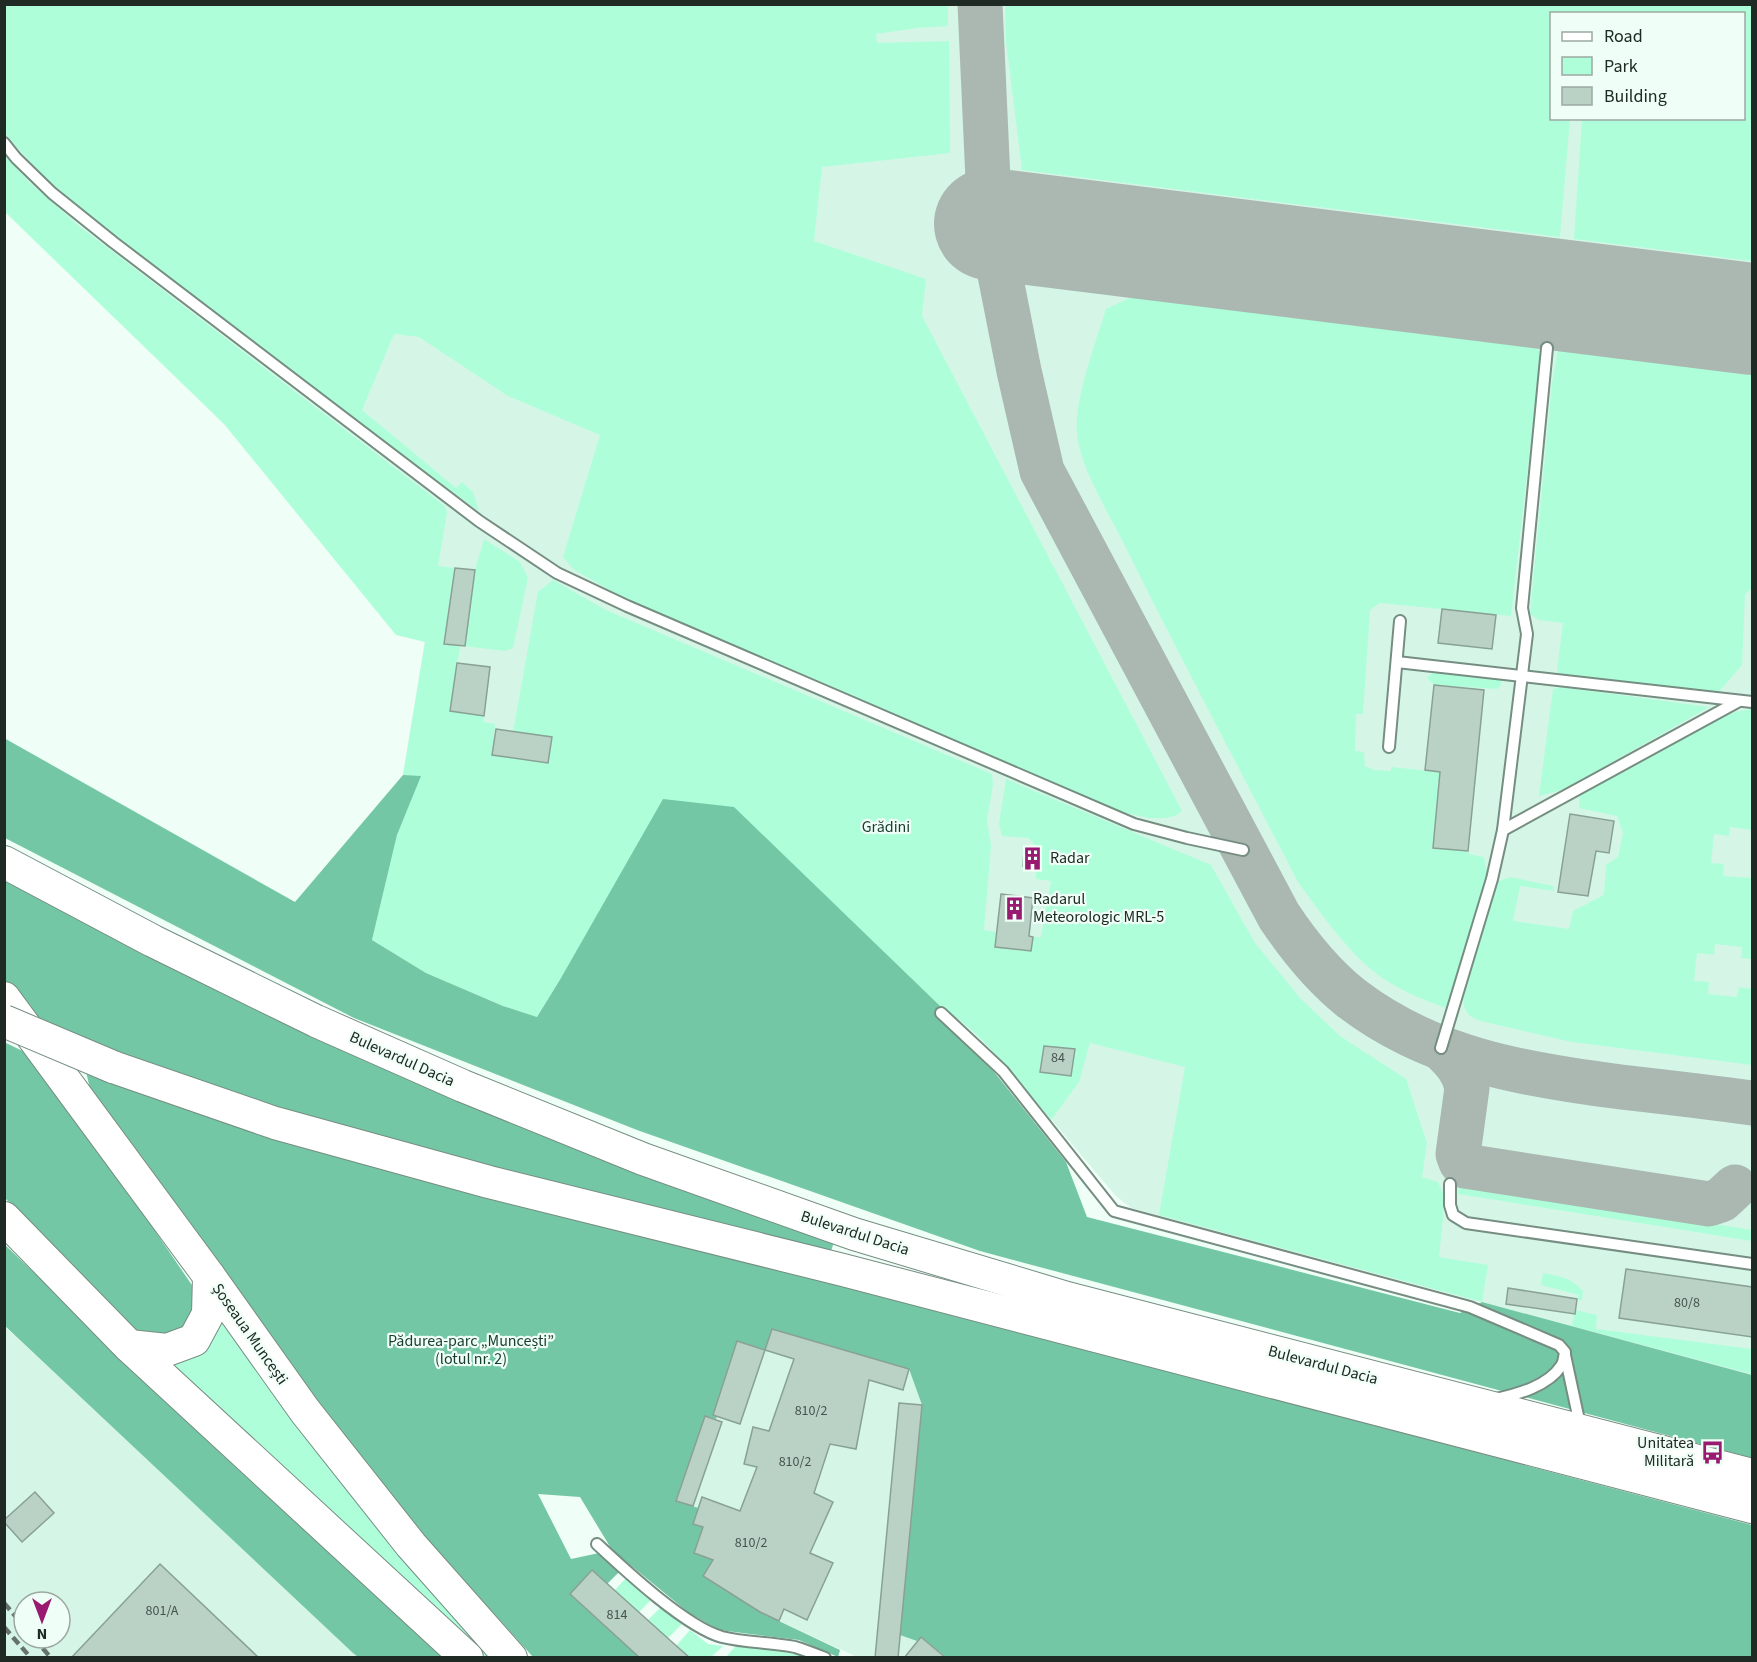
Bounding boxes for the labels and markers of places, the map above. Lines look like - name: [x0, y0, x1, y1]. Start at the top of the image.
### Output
- building icon: Radar: [1019, 845, 1045, 871]
- place label: Radar: [1050, 847, 1090, 869]
- place label: Radarul Meteorologic MRL-5: [1033, 888, 1164, 928]
- building icon: Radarul Meteorologic MRL-5: [1002, 895, 1028, 921]
- place label: Unitatea Militară: [1637, 1432, 1694, 1472]
- bus stop icon: Unitatea Militară: [1699, 1439, 1725, 1465]

